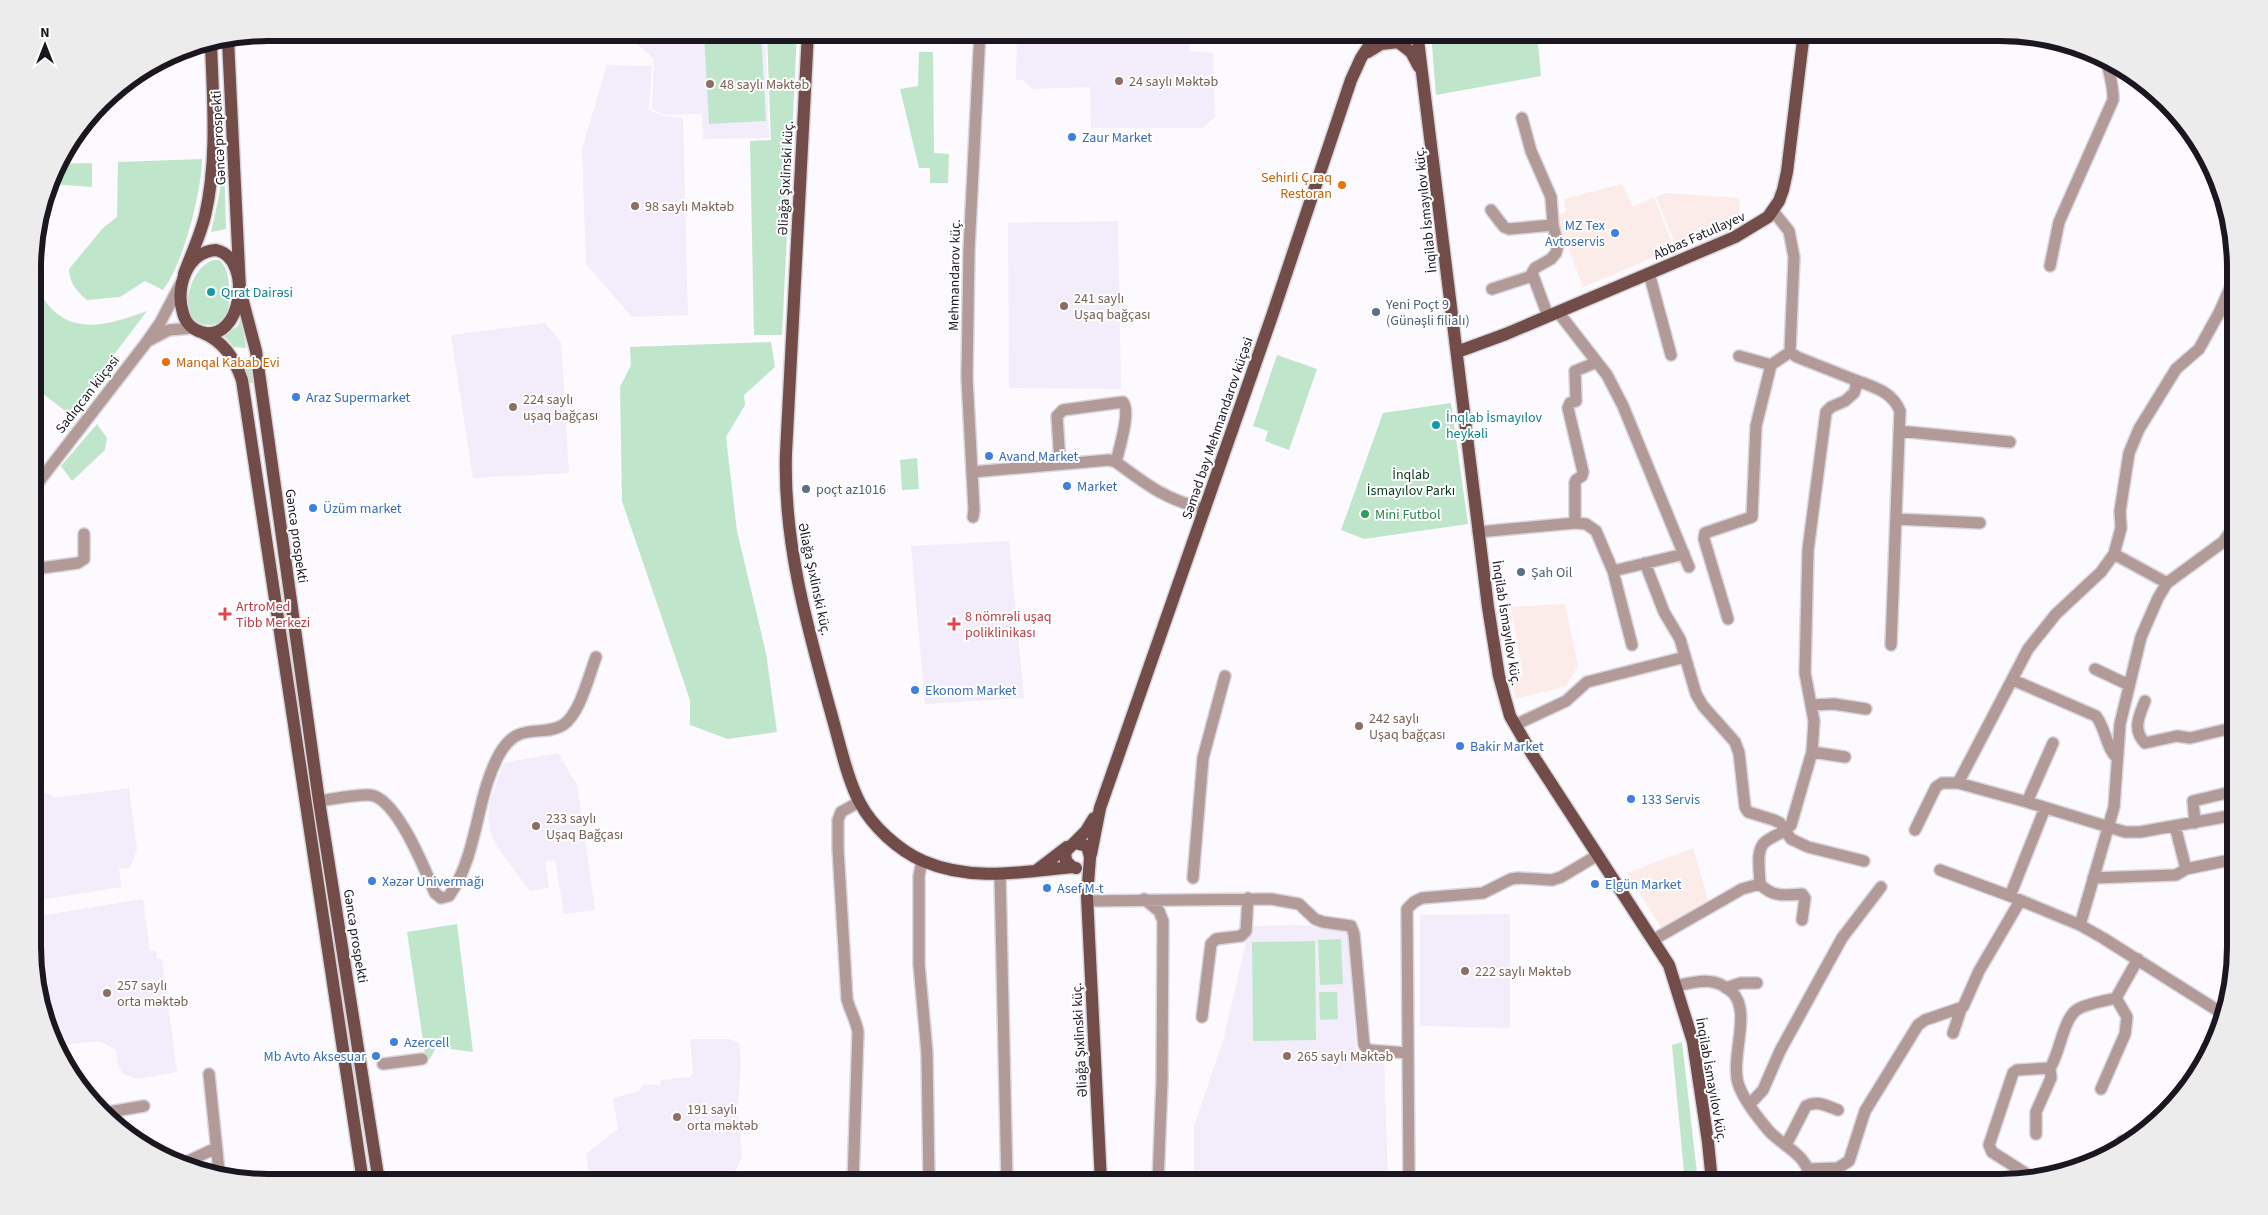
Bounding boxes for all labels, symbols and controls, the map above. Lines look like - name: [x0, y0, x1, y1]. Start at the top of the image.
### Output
- north arrow: [20, 20, 70, 70]
- text: N: [40, 23, 50, 43]
- place label: 24 saylı Məktəb: [1129, 72, 1218, 92]
- place label: 48 saylı Məktəb: [720, 75, 809, 95]
- marker: 24 saylı Məktəb: [1113, 75, 1125, 87]
- marker: 48 saylı Məktəb: [704, 78, 716, 90]
- street label: Gəncə prospekti: [207, 90, 231, 186]
- street label: Əliağa Şıxlinski küç.: [773, 120, 799, 236]
- place label: Zaur Market: [1082, 128, 1152, 148]
- marker: Zaur Market: [1066, 131, 1078, 143]
- street label: İnqilab İsmayılov küç.: [1409, 146, 1443, 274]
- place label: Sehirli Çıraq Restoran: [1261, 168, 1332, 204]
- marker: Sehirli Çıraq Restoran: [1336, 179, 1348, 191]
- place label: 98 saylı Məktəb: [645, 197, 734, 217]
- marker: 98 saylı Məktəb: [629, 200, 641, 212]
- street label: Abbas Fətullayev: [1650, 206, 1749, 265]
- place label: MZ Tex Avtoservis: [1545, 216, 1606, 252]
- street label: Mehmandarov küç.: [944, 219, 966, 331]
- marker: MZ Tex Avtoservis: [1609, 227, 1621, 239]
- place label: Qırat Dairəsi: [221, 283, 293, 303]
- marker: Qırat Dairəsi: [205, 286, 217, 298]
- place label: 241 saylı Uşaq bağçası: [1074, 289, 1151, 325]
- place label: Yeni Poçt 9 (Günəşli filialı): [1385, 295, 1470, 331]
- marker: 241 saylı Uşaq bağçası: [1058, 300, 1070, 312]
- marker: Yeni Poçt 9 (Günəşli filialı): [1370, 306, 1382, 318]
- street label: Səməd bəy Mehmandarov küçəsi: [1177, 334, 1259, 522]
- street label: Sadıqcan küçəsi: [51, 351, 125, 438]
- place label: Manqal Kabab Evi: [176, 353, 280, 373]
- marker: Manqal Kabab Evi: [160, 356, 172, 368]
- place label: Araz Supermarket: [306, 388, 411, 408]
- place label: 224 saylı uşaq bağçası: [523, 390, 598, 426]
- marker: Araz Supermarket: [290, 391, 302, 403]
- marker: 224 saylı uşaq bağçası: [507, 401, 519, 413]
- place label: İnqlab İsmayılov heykəli: [1446, 408, 1543, 444]
- marker: İnqlab İsmayılov heykəli: [1430, 419, 1442, 431]
- place label: Avand Market: [999, 447, 1079, 467]
- marker: Avand Market: [983, 450, 995, 462]
- park label: İnqlab İsmayılov Parkı: [1367, 465, 1455, 501]
- place label: Market: [1077, 477, 1118, 497]
- place label: poçt az1016: [816, 480, 886, 500]
- marker: Market: [1061, 480, 1073, 492]
- marker: poçt az1016: [800, 483, 812, 495]
- street label: Gəncə prospekti: [280, 488, 313, 584]
- place label: Üzüm market: [323, 499, 402, 519]
- marker: Üzüm market: [307, 502, 319, 514]
- place label: Mini Futbol: [1375, 505, 1441, 525]
- marker: Mini Futbol: [1359, 508, 1371, 520]
- street label: Əliağa Şıxlinski küç.: [792, 521, 836, 638]
- street label: İnqilab İsmayılov küç.: [1486, 559, 1526, 687]
- place label: Şah Oil: [1531, 563, 1573, 583]
- marker: Şah Oil: [1515, 566, 1527, 578]
- place label: ArtroMed Tibb Merkezi: [236, 597, 310, 633]
- marker: ArtroMed Tibb Merkezi: [218, 607, 232, 621]
- place label: 8 nömrəli uşaq poliklinikası: [965, 607, 1052, 643]
- marker: 8 nömrəli uşaq poliklinikası: [947, 617, 961, 631]
- place label: Ekonom Market: [925, 681, 1017, 701]
- marker: Ekonom Market: [909, 684, 921, 696]
- place label: 242 saylı Uşaq bağçası: [1369, 709, 1446, 745]
- marker: 242 saylı Uşaq bağçası: [1353, 720, 1365, 732]
- place label: Bakir Market: [1470, 737, 1544, 757]
- marker: Bakir Market: [1454, 740, 1466, 752]
- place label: 133 Servis: [1641, 790, 1700, 810]
- marker: 133 Servis: [1625, 793, 1637, 805]
- place label: 233 saylı Uşaq Bağçası: [546, 809, 623, 845]
- marker: 233 saylı Uşaq Bağçası: [530, 820, 542, 832]
- place label: Xəzər Univermağı: [382, 872, 484, 892]
- marker: Xəzər Univermağı: [366, 875, 378, 887]
- place label: Elgün Market: [1605, 875, 1682, 895]
- marker: Elgün Market: [1589, 878, 1601, 890]
- place label: Asef M-t: [1057, 879, 1104, 899]
- marker: Asef M-t: [1041, 882, 1053, 894]
- street label: Gəncə prospekti: [338, 888, 372, 985]
- place label: 222 saylı Məktəb: [1475, 962, 1571, 982]
- marker: 222 saylı Məktəb: [1459, 965, 1471, 977]
- place label: 257 saylı orta məktəb: [117, 976, 189, 1012]
- street label: Əliağa Şıxlinski küç.: [1067, 982, 1093, 1098]
- marker: 257 saylı orta məktəb: [101, 987, 113, 999]
- street label: İnqilab İsmayılov küç.: [1690, 1016, 1732, 1144]
- place label: Azercell: [404, 1033, 450, 1053]
- marker: Azercell: [388, 1036, 400, 1048]
- place label: Mb Avto Aksesuar: [264, 1047, 366, 1067]
- place label: 265 saylı Məktəb: [1297, 1047, 1393, 1067]
- marker: Mb Avto Aksesuar: [370, 1050, 382, 1062]
- marker: 265 saylı Məktəb: [1281, 1050, 1293, 1062]
- place label: 191 saylı orta məktəb: [687, 1100, 759, 1136]
- marker: 191 saylı orta məktəb: [671, 1111, 683, 1123]

